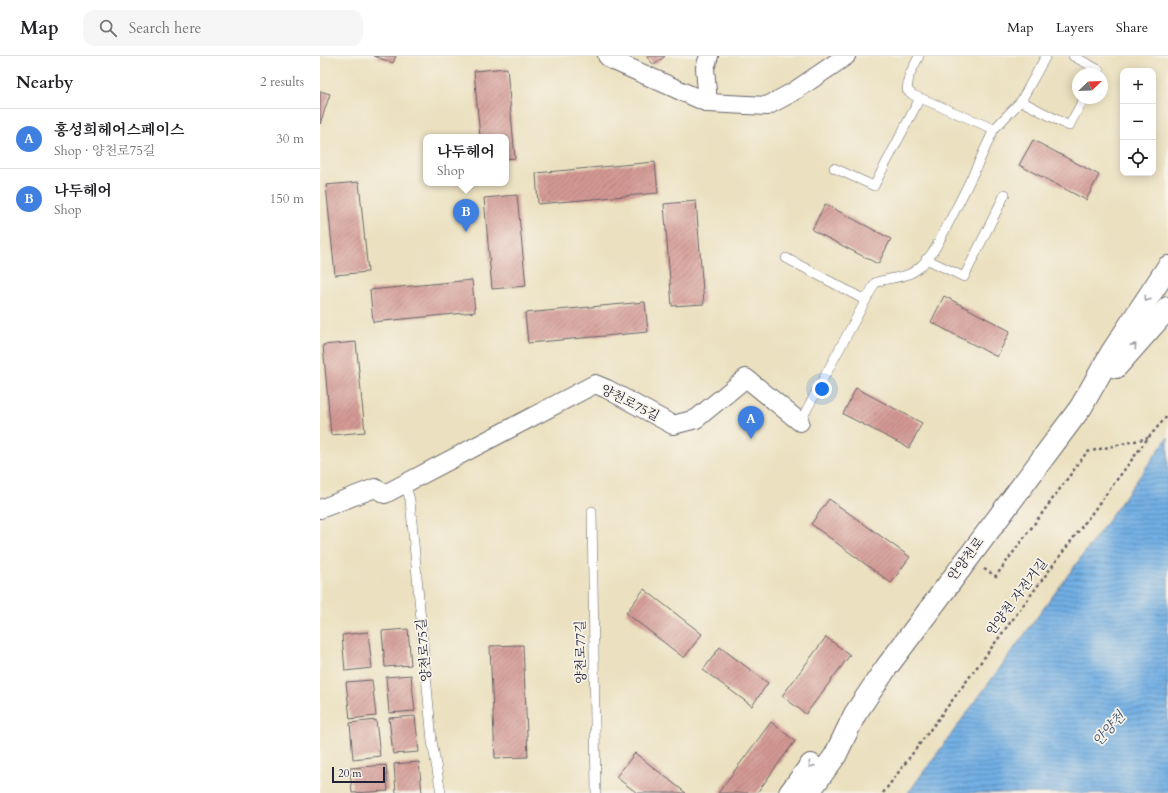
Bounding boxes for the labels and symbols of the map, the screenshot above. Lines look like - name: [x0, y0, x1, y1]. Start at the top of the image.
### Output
- north arrow: [1072, 68, 1108, 104]
- pin: B: [453, 199, 479, 232]
- one-way arrow: [1144, 295, 1152, 302]
- one-way arrow: [1130, 343, 1137, 351]
- your location: [812, 379, 832, 399]
- street label: 양천로75길: [598, 381, 662, 425]
- pin: A: [738, 406, 764, 439]
- street label: 안양천로: [944, 533, 989, 584]
- street label: 안양천 자전거길: [982, 555, 1052, 639]
- street label: 양천로75길: [412, 618, 436, 682]
- street label: 양천로77길: [571, 620, 591, 684]
- water label: 안양천: [1088, 706, 1131, 750]
- one-way arrow: [808, 761, 816, 768]
- scale bar: [332, 765, 385, 784]

